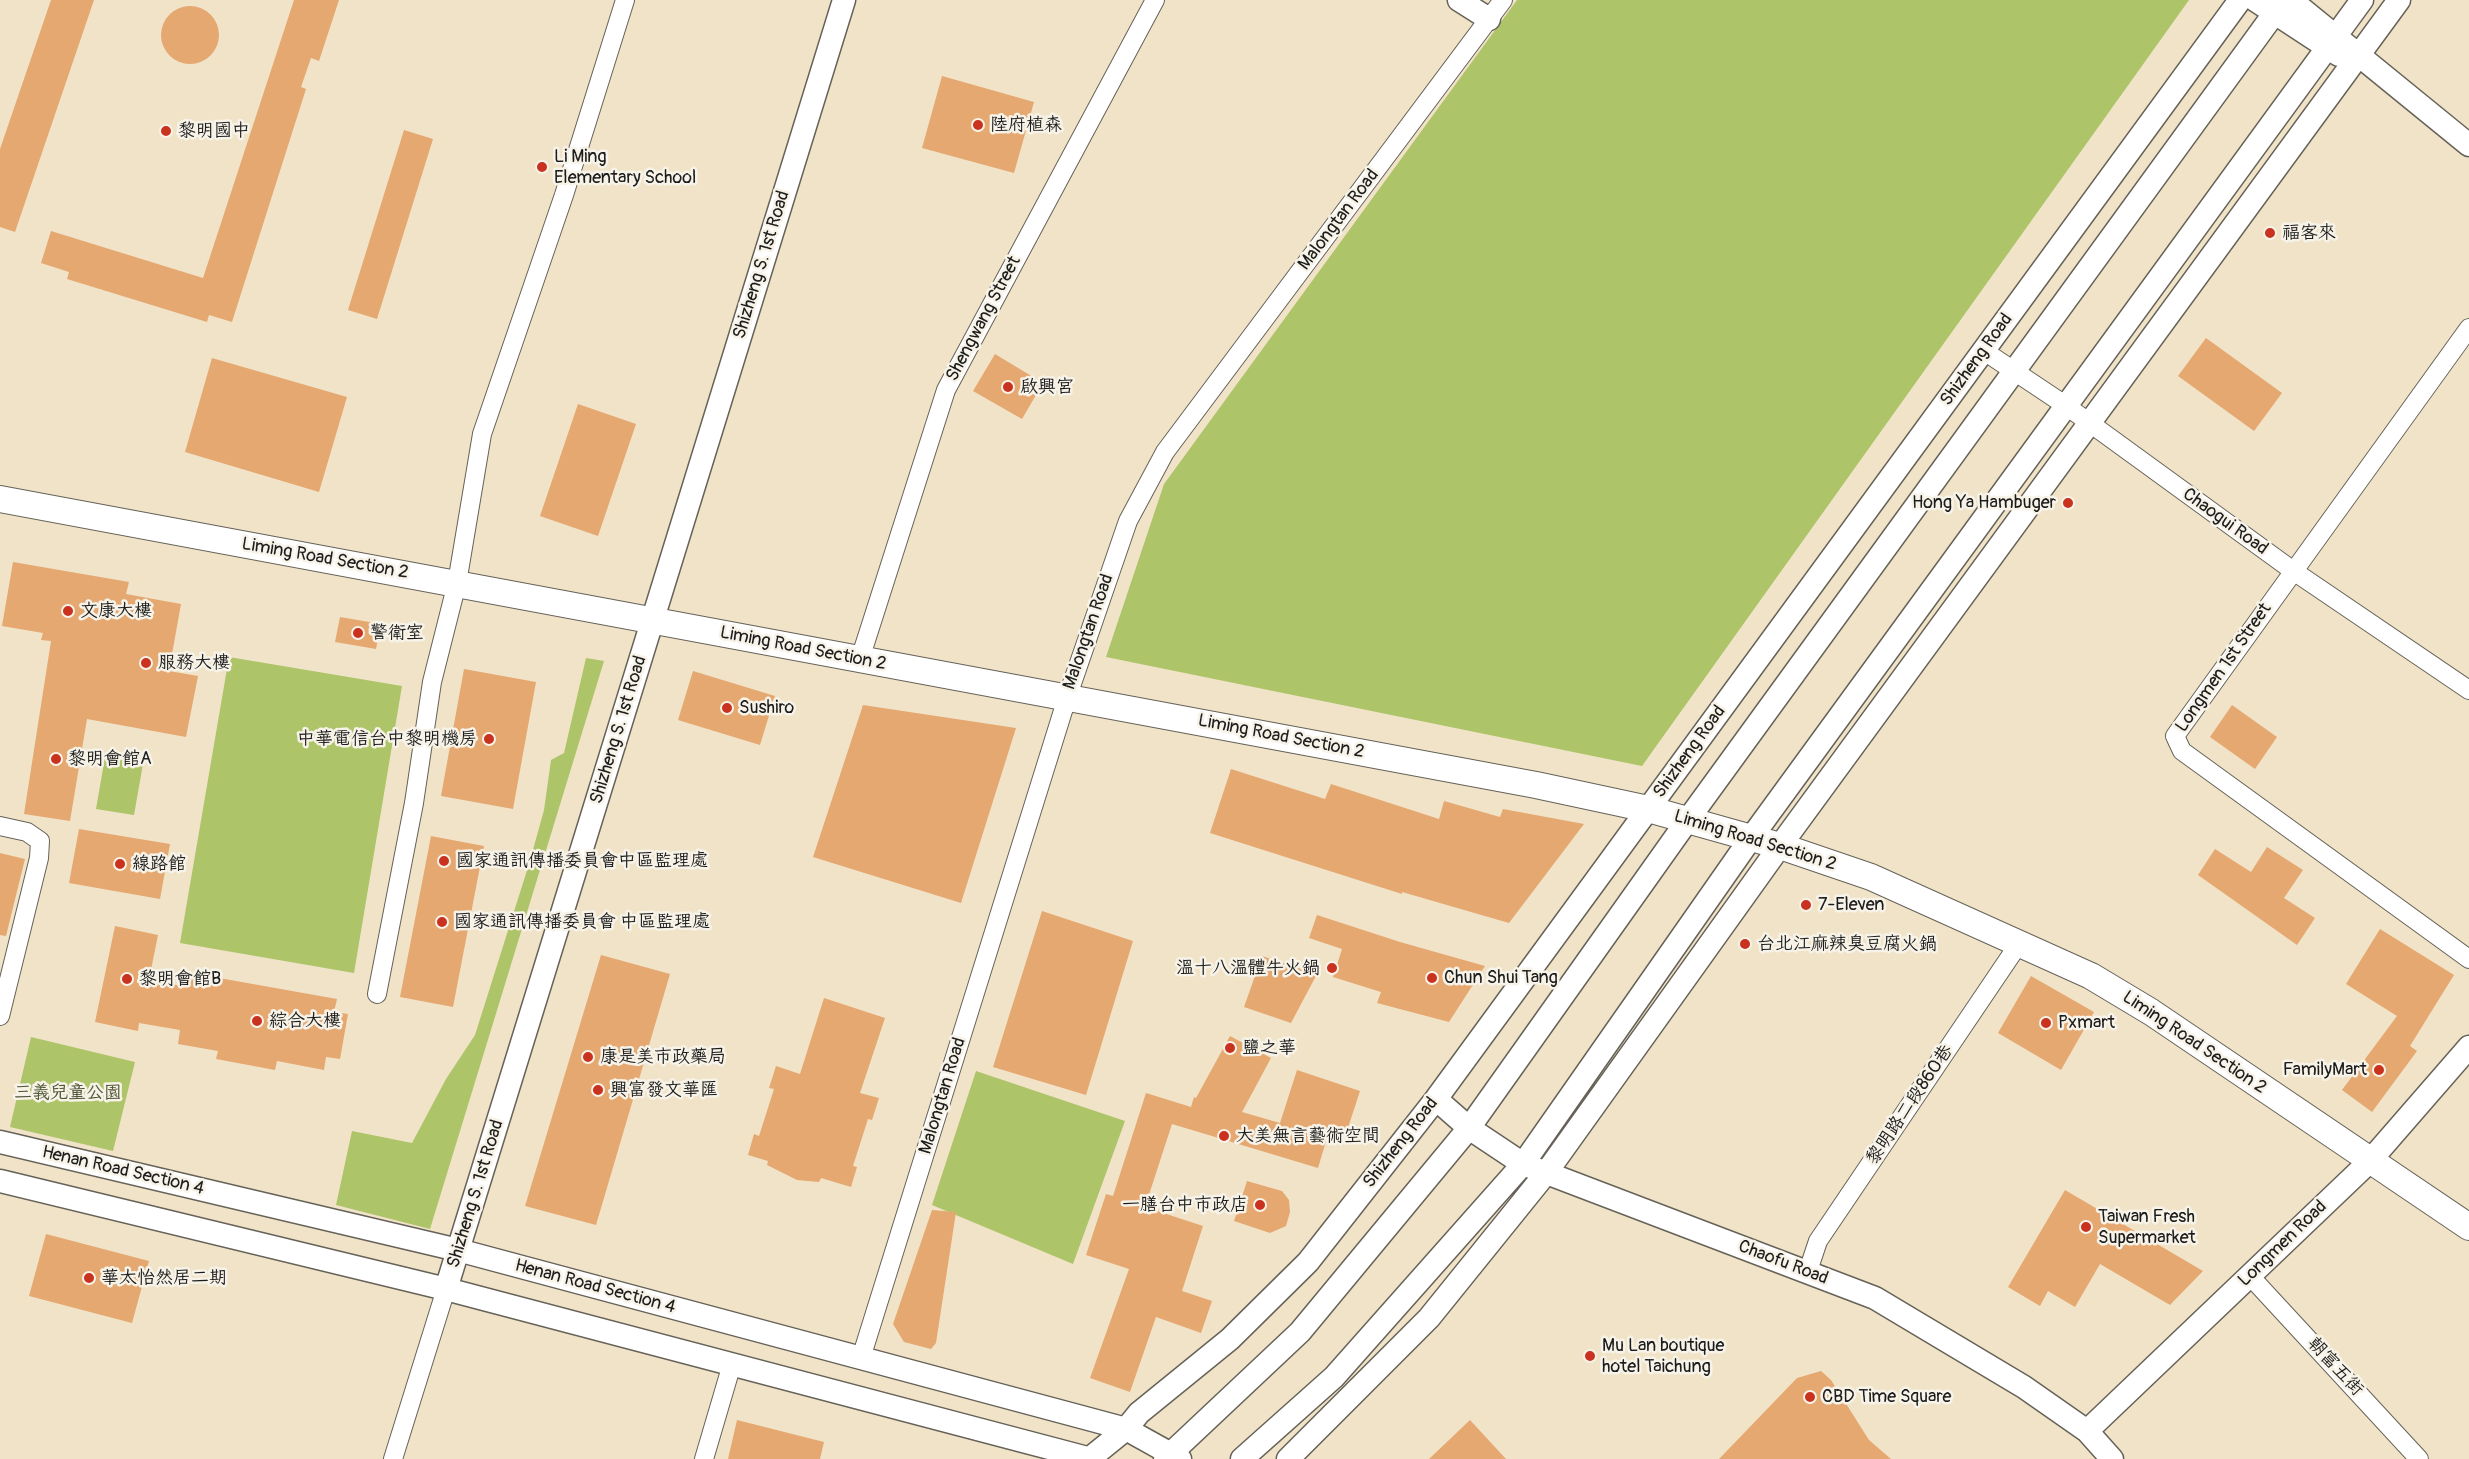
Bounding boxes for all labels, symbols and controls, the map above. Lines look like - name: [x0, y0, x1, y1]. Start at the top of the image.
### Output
- place label: 陸府植森: [990, 114, 1062, 136]
- marker: 陸府植森: [971, 118, 985, 132]
- place label: 黎明國中: [178, 120, 250, 142]
- marker: 黎明國中: [159, 124, 173, 138]
- place label: Li Ming Elementary School: [554, 146, 696, 188]
- marker: Li Ming Elementary School: [535, 160, 549, 174]
- street label: Malongtan Road: [1294, 165, 1384, 275]
- street label: Shizheng S. 1st Road: [729, 188, 795, 342]
- place label: 福客來: [2282, 222, 2336, 244]
- marker: 福客來: [2263, 226, 2277, 240]
- street label: Shengwang Street: [942, 253, 1026, 385]
- street label: Shizheng Road: [1936, 310, 2018, 410]
- place label: 啟興宮: [1020, 376, 1074, 398]
- marker: 啟興宮: [1001, 380, 1015, 394]
- street label: Chaogui Road: [2178, 484, 2272, 560]
- place label: Hong Ya Hambuger: [1912, 492, 2056, 514]
- marker: Hong Ya Hambuger: [2061, 496, 2075, 510]
- street label: Liming Road Section 2: [240, 534, 410, 584]
- street label: Malongtan Road: [1059, 571, 1119, 693]
- street label: Longmen 1st Street: [2171, 599, 2277, 737]
- place label: 文康大樓: [80, 600, 152, 622]
- marker: 文康大樓: [61, 604, 75, 618]
- place label: 警衛室: [370, 622, 424, 644]
- street label: Liming Road Section 2: [718, 622, 888, 676]
- marker: 警衛室: [351, 626, 365, 640]
- place label: 服務大樓: [158, 652, 230, 674]
- street label: Shizheng S. 1st Road: [586, 653, 652, 807]
- marker: 服務大樓: [139, 656, 153, 670]
- place label: Sushiro: [739, 697, 794, 719]
- marker: Sushiro: [720, 701, 734, 715]
- street label: Shizheng Road: [1649, 702, 1731, 802]
- street label: Liming Road Section 2: [1196, 710, 1366, 764]
- place label: 中華電信台中黎明機房: [297, 728, 477, 750]
- marker: 中華電信台中黎明機房: [482, 732, 496, 746]
- place label: 黎明會館A: [68, 748, 152, 770]
- marker: 黎明會館A: [49, 752, 63, 766]
- street label: Liming Road Section 2: [1671, 806, 1839, 876]
- place label: 國家通訊傳播委員會中區監理處: [456, 850, 708, 872]
- place label: 線路館: [132, 853, 186, 875]
- marker: 國家通訊傳播委員會中區監理處: [437, 854, 451, 868]
- marker: 線路館: [113, 857, 127, 871]
- place label: 7-Eleven: [1818, 894, 1885, 916]
- marker: 7-Eleven: [1799, 898, 1813, 912]
- place label: 國家通訊傳播委員會 中區監理處: [454, 911, 710, 933]
- marker: 國家通訊傳播委員會 中區監理處: [435, 915, 449, 929]
- place label: 台北江麻辣臭豆腐火鍋: [1757, 933, 1937, 955]
- marker: 台北江麻辣臭豆腐火鍋: [1738, 937, 1752, 951]
- place label: 溫十八溫體牛火鍋: [1176, 957, 1320, 979]
- marker: 溫十八溫體牛火鍋: [1325, 961, 1339, 975]
- place label: Chun Shui Tang: [1444, 967, 1558, 989]
- place label: 黎明會館B: [139, 968, 221, 990]
- marker: Chun Shui Tang: [1425, 971, 1439, 985]
- marker: 黎明會館B: [120, 972, 134, 986]
- street label: Liming Road Section 2: [2118, 987, 2270, 1099]
- place label: 綜合大樓: [269, 1010, 341, 1032]
- place label: Pxmart: [2058, 1012, 2115, 1034]
- marker: 綜合大樓: [250, 1014, 264, 1028]
- marker: Pxmart: [2039, 1016, 2053, 1030]
- street label: Malongtan Road: [915, 1035, 971, 1157]
- place label: 鹽之華: [1242, 1037, 1296, 1059]
- marker: 鹽之華: [1223, 1041, 1237, 1055]
- street label: 黎明路二段860巷: [1862, 1041, 1958, 1169]
- place label: 康是美市政藥局: [600, 1046, 726, 1068]
- marker: 康是美市政藥局: [581, 1050, 595, 1064]
- place label: FamilyMart: [2283, 1059, 2367, 1081]
- marker: FamilyMart: [2372, 1063, 2386, 1077]
- place label: 興富發文華匯: [610, 1079, 718, 1101]
- park label: 三義兒童公園: [14, 1082, 122, 1104]
- marker: 興富發文華匯: [591, 1083, 605, 1097]
- street label: Shizheng Road: [1359, 1093, 1443, 1193]
- street label: Shizheng S. 1st Road: [443, 1117, 509, 1271]
- place label: 大美無言藝術空間: [1236, 1125, 1380, 1147]
- marker: 大美無言藝術空間: [1217, 1129, 1231, 1143]
- street label: Henan Road Section 4: [40, 1142, 206, 1200]
- place label: 一膳台中市政店: [1122, 1194, 1248, 1216]
- street label: Longmen Road: [2234, 1196, 2332, 1292]
- marker: 一膳台中市政店: [1253, 1198, 1267, 1212]
- place label: Taiwan Fresh Supermarket: [2098, 1206, 2196, 1248]
- marker: Taiwan Fresh Supermarket: [2079, 1220, 2093, 1234]
- street label: Chaofu Road: [1735, 1236, 1831, 1290]
- street label: Henan Road Section 4: [512, 1255, 678, 1319]
- place label: 華太怡然居二期: [101, 1267, 227, 1289]
- marker: 華太怡然居二期: [82, 1271, 96, 1285]
- street label: 朝富五街: [2303, 1333, 2367, 1401]
- place label: Mu Lan boutique hotel Taichung: [1602, 1335, 1724, 1378]
- marker: Mu Lan boutique hotel Taichung: [1583, 1349, 1597, 1363]
- place label: CBD Time Square: [1822, 1386, 1951, 1408]
- marker: CBD Time Square: [1803, 1390, 1817, 1404]

